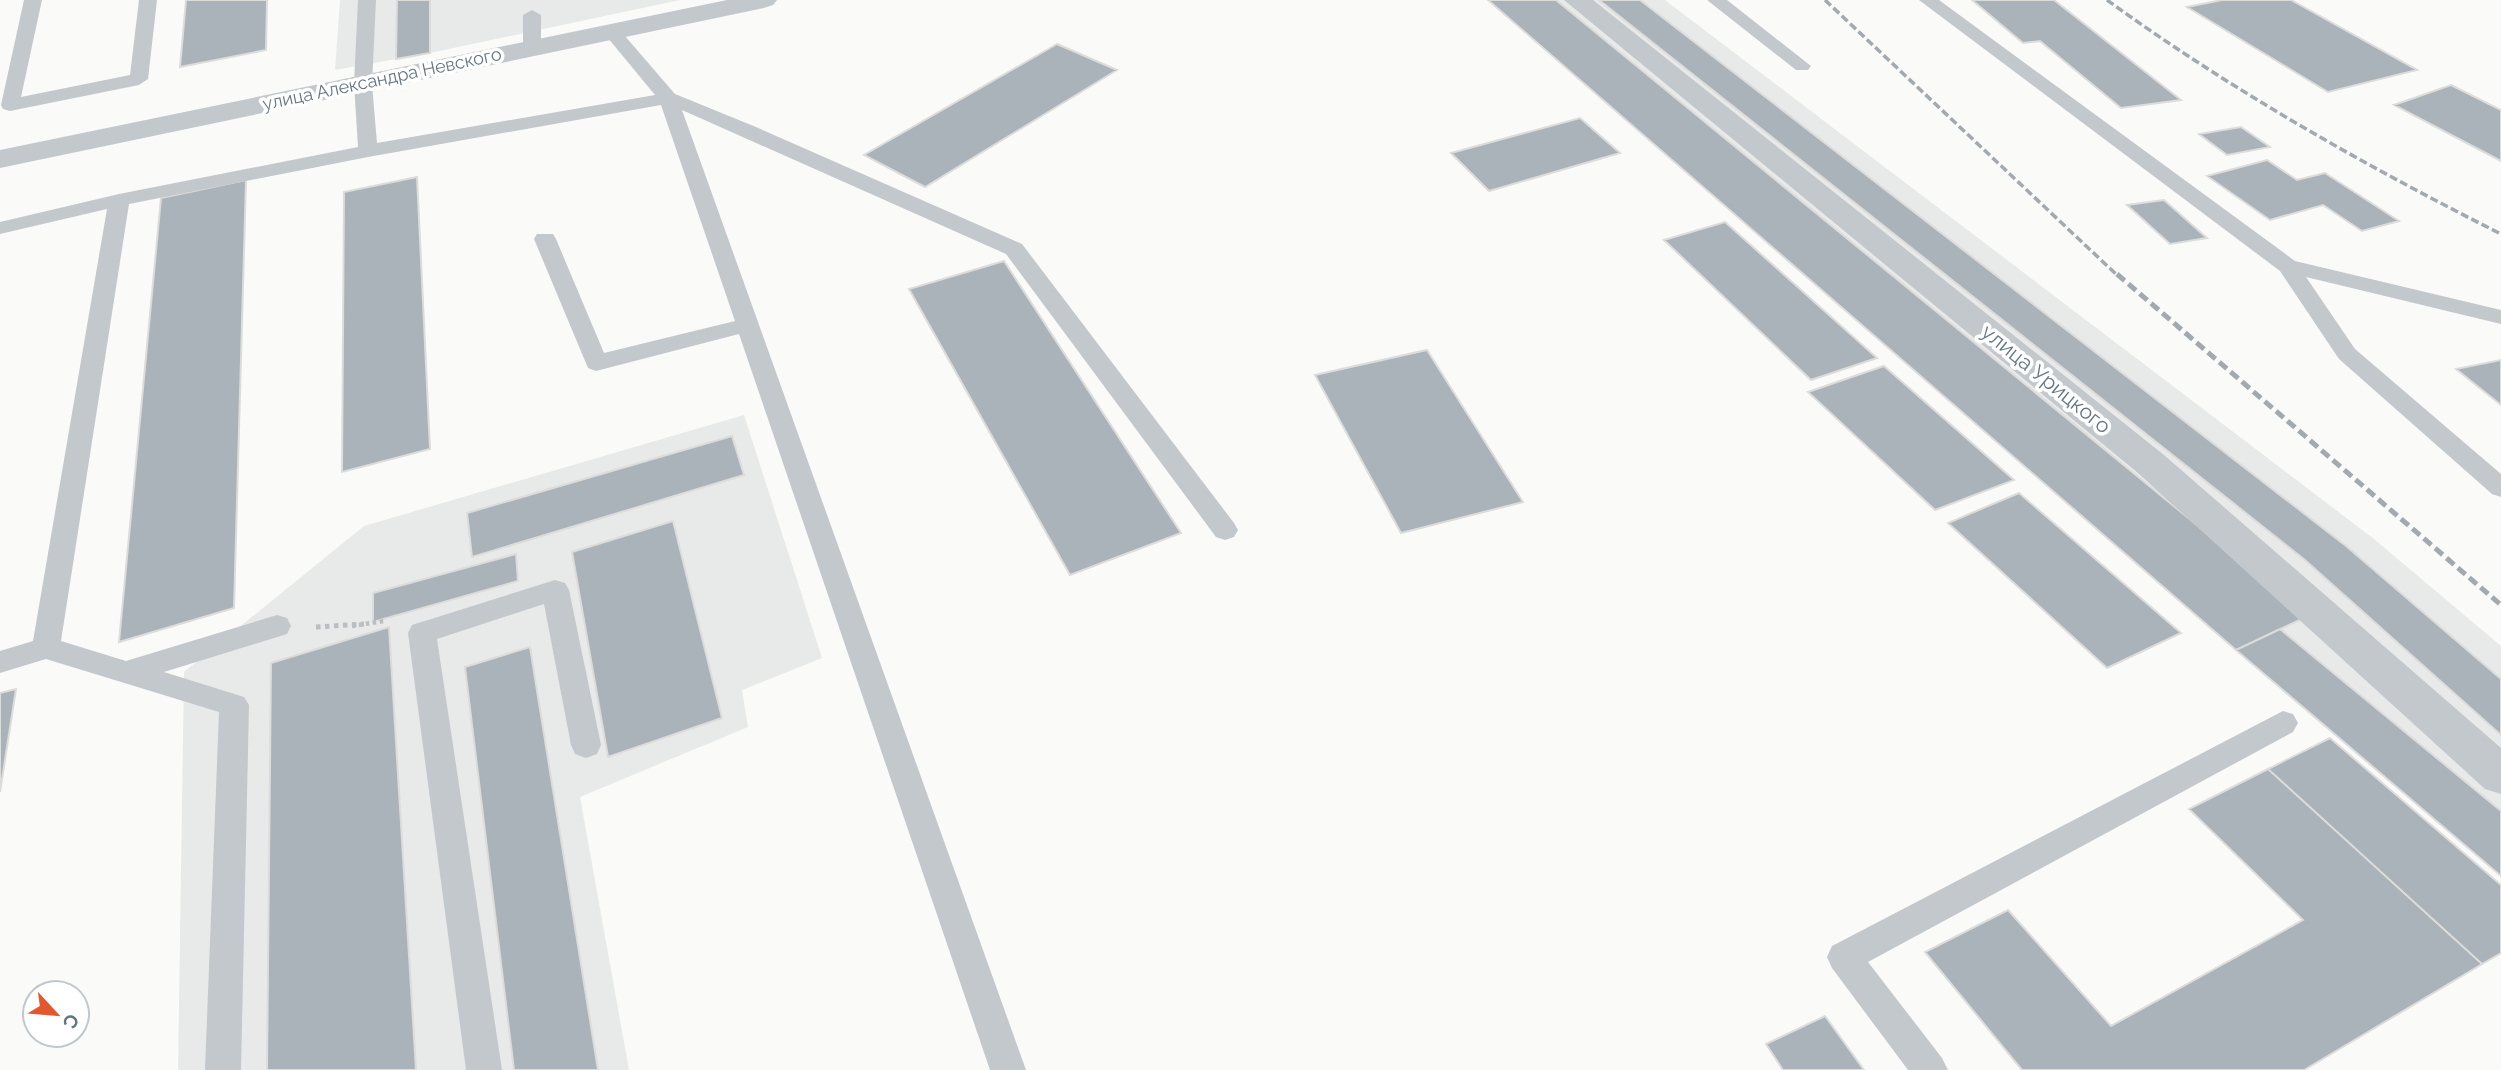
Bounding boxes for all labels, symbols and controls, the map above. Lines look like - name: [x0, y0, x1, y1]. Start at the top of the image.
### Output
- street label: улица Александра Невского: [261, 43, 504, 114]
- street label: улица Урицкого: [1977, 319, 2116, 438]
- north arrow: [21, 979, 91, 1049]
- text: С: [59, 1011, 84, 1032]

